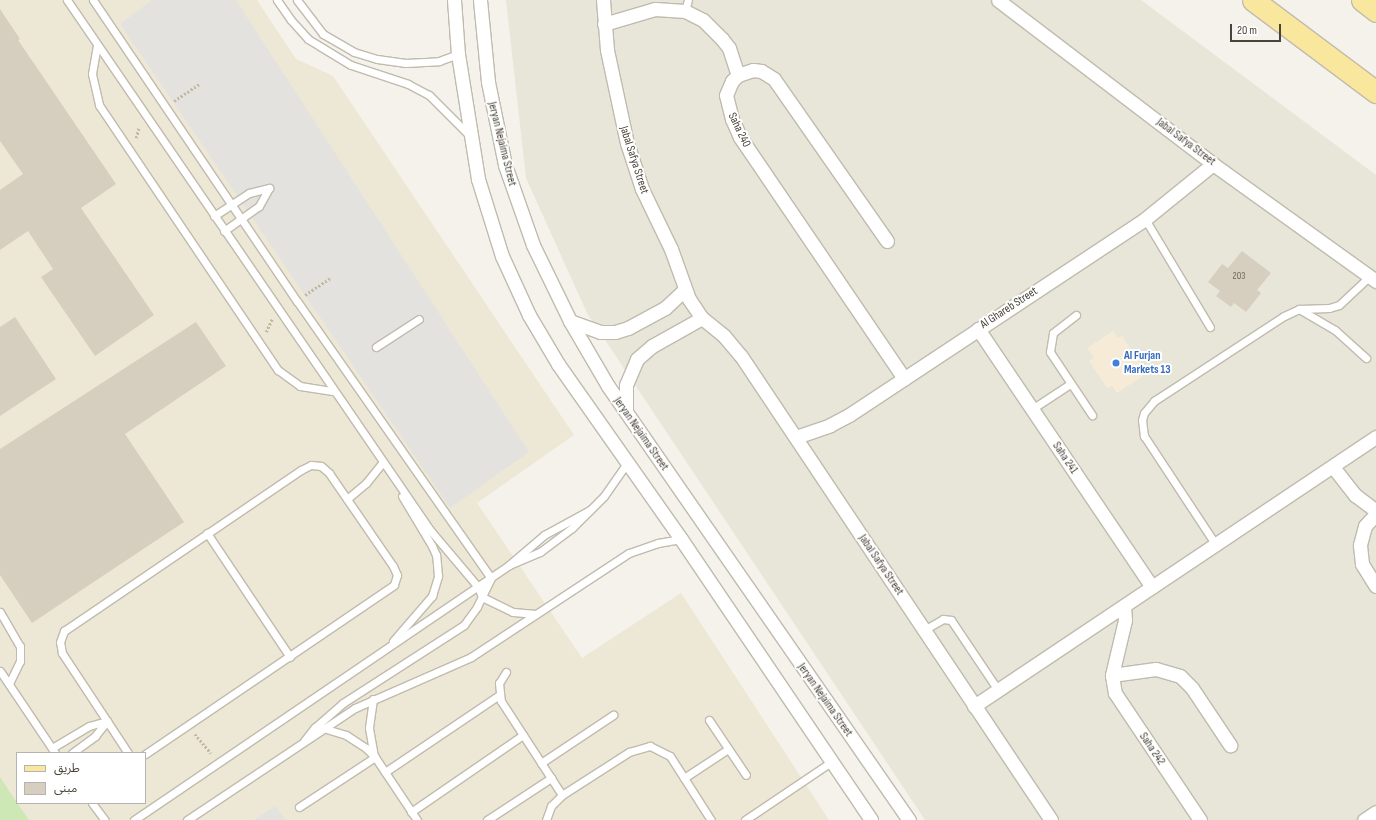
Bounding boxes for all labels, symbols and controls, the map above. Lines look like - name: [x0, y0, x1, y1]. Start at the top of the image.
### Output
- scale bar: [1232, 16, 1283, 42]
- text: 20 m: [1237, 23, 1257, 38]
- street label: Jeryan Nejaima Street: [485, 100, 519, 188]
- street label: Saha 240: [724, 110, 754, 150]
- street label: Jabal Safya Street: [1154, 115, 1218, 169]
- street label: Jabal Safya Street: [616, 124, 652, 196]
- house number: 203: [1233, 271, 1245, 283]
- street label: Al Ghareb Street: [978, 284, 1040, 332]
- place label: Al Furjan Markets 13: [1124, 349, 1171, 377]
- marker: Al Furjan Markets 13: [1111, 358, 1121, 368]
- street label: Jeryan Nejaima Street: [610, 394, 672, 474]
- street label: Saha 241: [1049, 439, 1081, 477]
- street label: Jabal Safya Street: [855, 532, 907, 598]
- street label: Jeryan Nejaima Street: [794, 660, 856, 740]
- street label: Saha 242: [1136, 730, 1168, 768]
- legend: [16, 752, 146, 804]
- text: طريق: [54, 761, 80, 776]
- text: مبنى: [54, 781, 77, 796]

